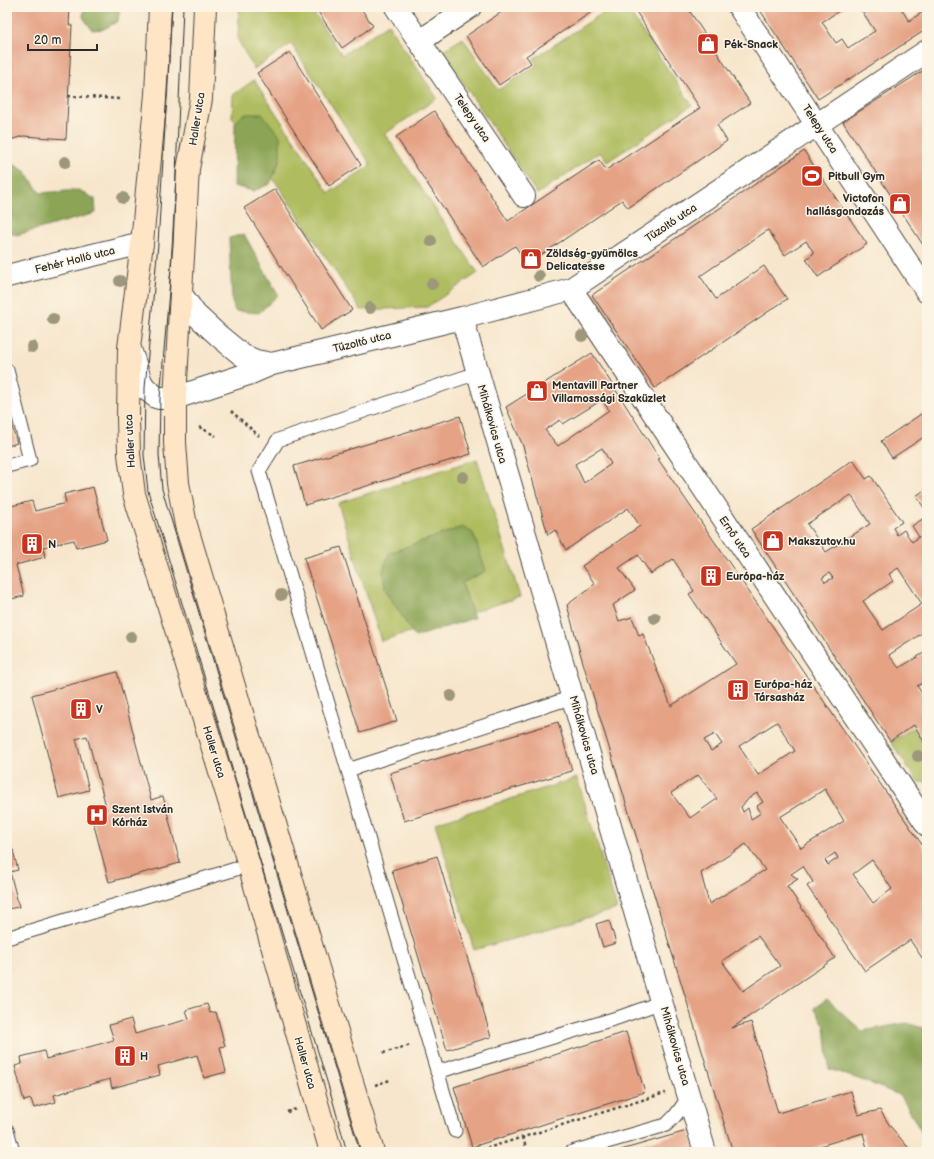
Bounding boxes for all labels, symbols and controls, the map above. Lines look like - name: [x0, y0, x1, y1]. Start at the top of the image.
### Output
- scale bar: [28, 26, 97, 52]
- shop icon: Pék-Snack: [695, 31, 721, 57]
- text: 20 m: [34, 33, 61, 48]
- place label: Pék-Snack: [724, 38, 778, 51]
- street label: Haller utca: [186, 91, 208, 147]
- street label: Telepy utca: [451, 91, 493, 145]
- street label: Telepy utca: [799, 102, 841, 156]
- sports icon: Pitbull Gym: [799, 163, 825, 189]
- place label: Pitbull Gym: [828, 170, 885, 183]
- shop icon: Victofon hallásgondozás: [887, 191, 913, 217]
- place label: Victofon hallásgondozás: [806, 192, 885, 218]
- street label: Tűzoltó utca: [643, 201, 699, 245]
- street label: Fehér Holló utca: [34, 244, 116, 276]
- shop icon: Zöldség-gyümölcs Delicatesse: [518, 246, 544, 272]
- place label: Zöldség-gyümölcs Delicatesse: [546, 247, 639, 273]
- street label: Tűzoltó utca: [332, 328, 392, 356]
- shop icon: Mentavill Partner Villamossági Szaküzlet: [524, 378, 550, 404]
- place label: Mentavill Partner Villamossági Szaküzlet: [552, 379, 666, 405]
- street label: Mihálkovics utca: [475, 383, 509, 465]
- street label: Haller utca: [122, 414, 138, 468]
- street label: Ernő utca: [716, 514, 754, 560]
- shop icon: Makszutov.hu: [760, 528, 786, 554]
- building icon: N: [19, 531, 45, 557]
- place label: Makszutov.hu: [788, 535, 855, 548]
- place label: N: [48, 538, 56, 551]
- building icon: Európa-ház: [698, 563, 724, 589]
- place label: Európa-ház: [726, 570, 785, 583]
- building icon: Európa-ház Társasház: [725, 677, 751, 703]
- place label: Európa-ház Társasház: [754, 678, 813, 704]
- street label: Mihálkovics utca: [567, 694, 601, 776]
- building icon: V: [68, 696, 94, 722]
- place label: V: [96, 703, 103, 716]
- street label: Haller utca: [200, 724, 228, 780]
- hospital icon: Szent István Kórház: [84, 802, 110, 828]
- place label: Szent István Kórház: [112, 803, 173, 829]
- street label: Mihálkovics utca: [658, 1005, 692, 1087]
- street label: Haller utca: [291, 1035, 319, 1091]
- building icon: H: [112, 1043, 138, 1069]
- place label: H: [140, 1050, 148, 1063]

